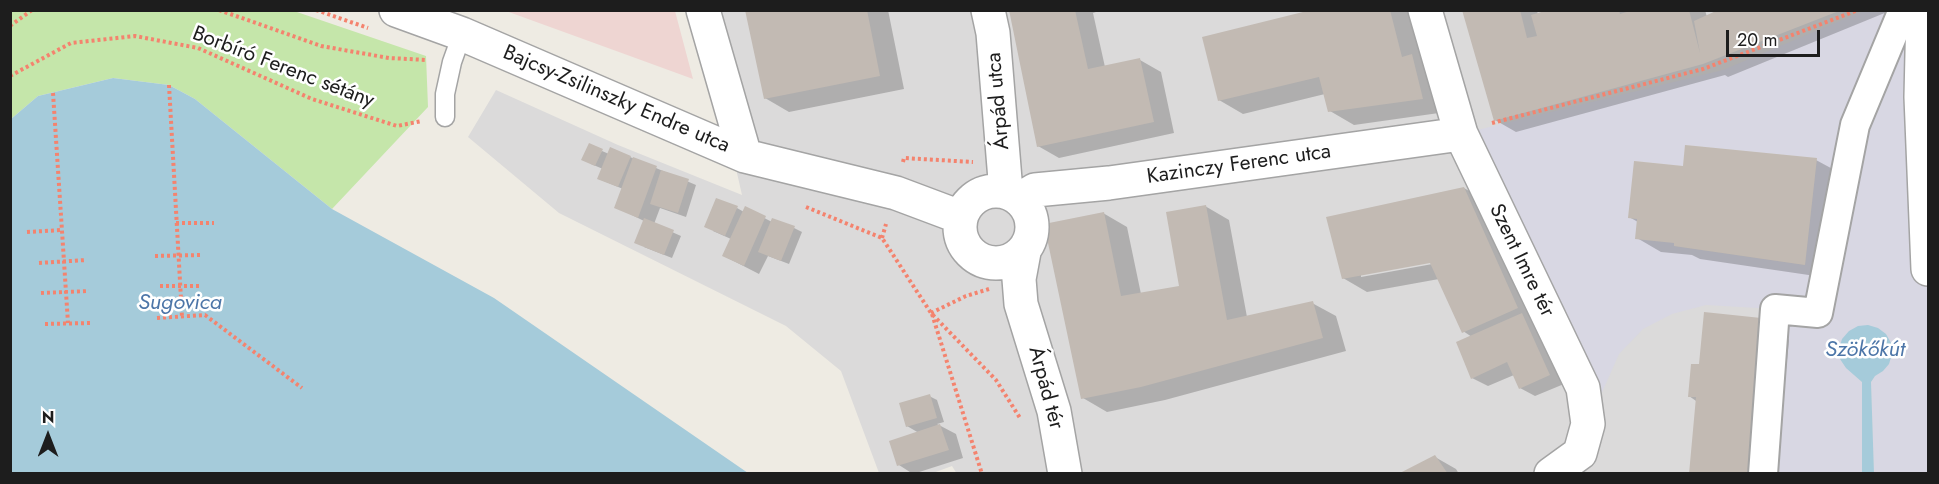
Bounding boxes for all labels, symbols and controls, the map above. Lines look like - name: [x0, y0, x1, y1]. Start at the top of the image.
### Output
- scale bar: [1729, 18, 1824, 56]
- street label: Borbíró Ferenc sétány: [188, 22, 378, 114]
- text: 20 m: [1737, 27, 1777, 53]
- street label: Bajcsy-Zsilinszky Endre utca: [499, 41, 733, 159]
- street label: Árpád utca: [982, 51, 1016, 151]
- street label: Kazinczy Ferenc utca: [1145, 140, 1333, 190]
- street label: Szent Imre tér: [1483, 200, 1559, 322]
- water label: Sugovica: [138, 291, 222, 317]
- water label: Szökőkút: [1825, 338, 1905, 364]
- street label: Árpád tér: [1022, 344, 1068, 432]
- north arrow: [18, 406, 78, 466]
- text: N: [42, 406, 54, 429]

